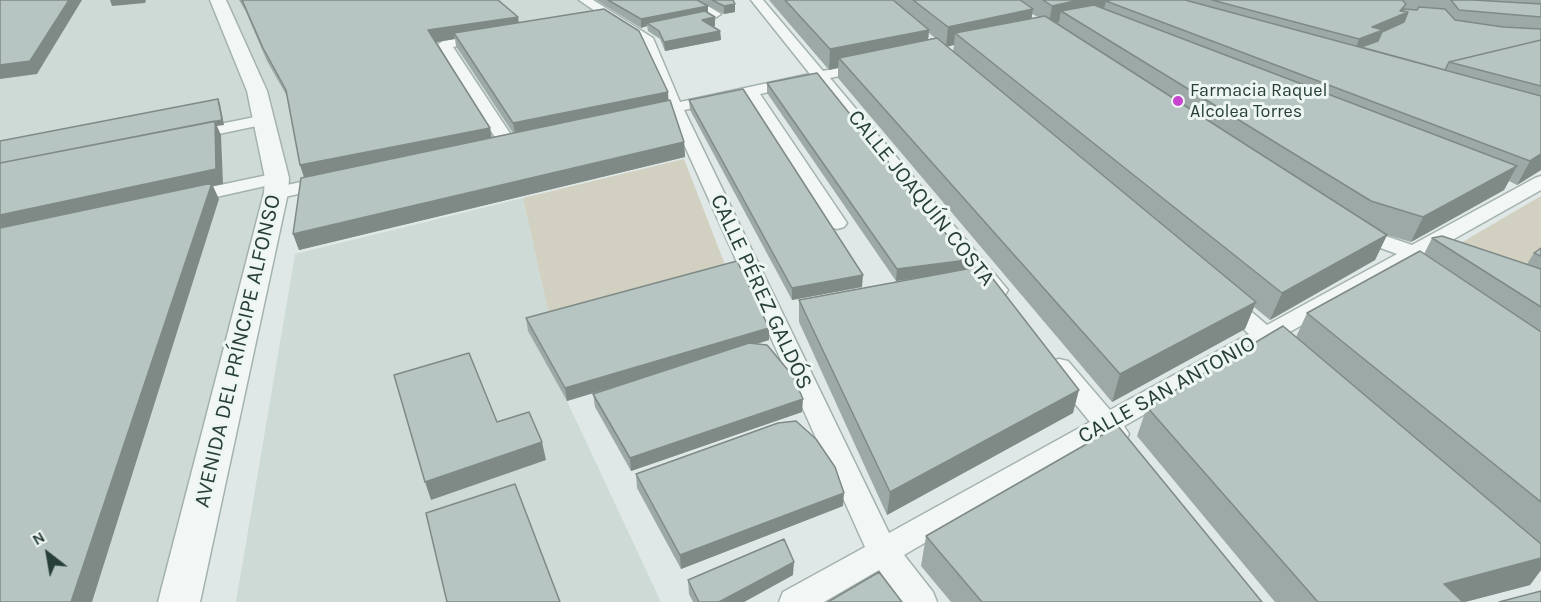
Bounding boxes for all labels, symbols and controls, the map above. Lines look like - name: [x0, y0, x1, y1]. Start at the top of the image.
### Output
- place label: Farmacia Raquel Alcolea Torres: [1190, 80, 1328, 122]
- marker: Farmacia Raquel Alcolea Torres: [1171, 94, 1185, 108]
- street label: CALLE JOAQUÍN COSTA: [842, 105, 1000, 291]
- street label: CALLE PÉREZ GALDÓS: [704, 190, 818, 394]
- street label: AVENIDA DEL PRÍNCIPE ALFONSO: [189, 192, 287, 510]
- street label: CALLE SAN ANTONIO: [1074, 330, 1260, 450]
- north arrow: [18, 524, 78, 584]
- text: N: [29, 527, 48, 549]

